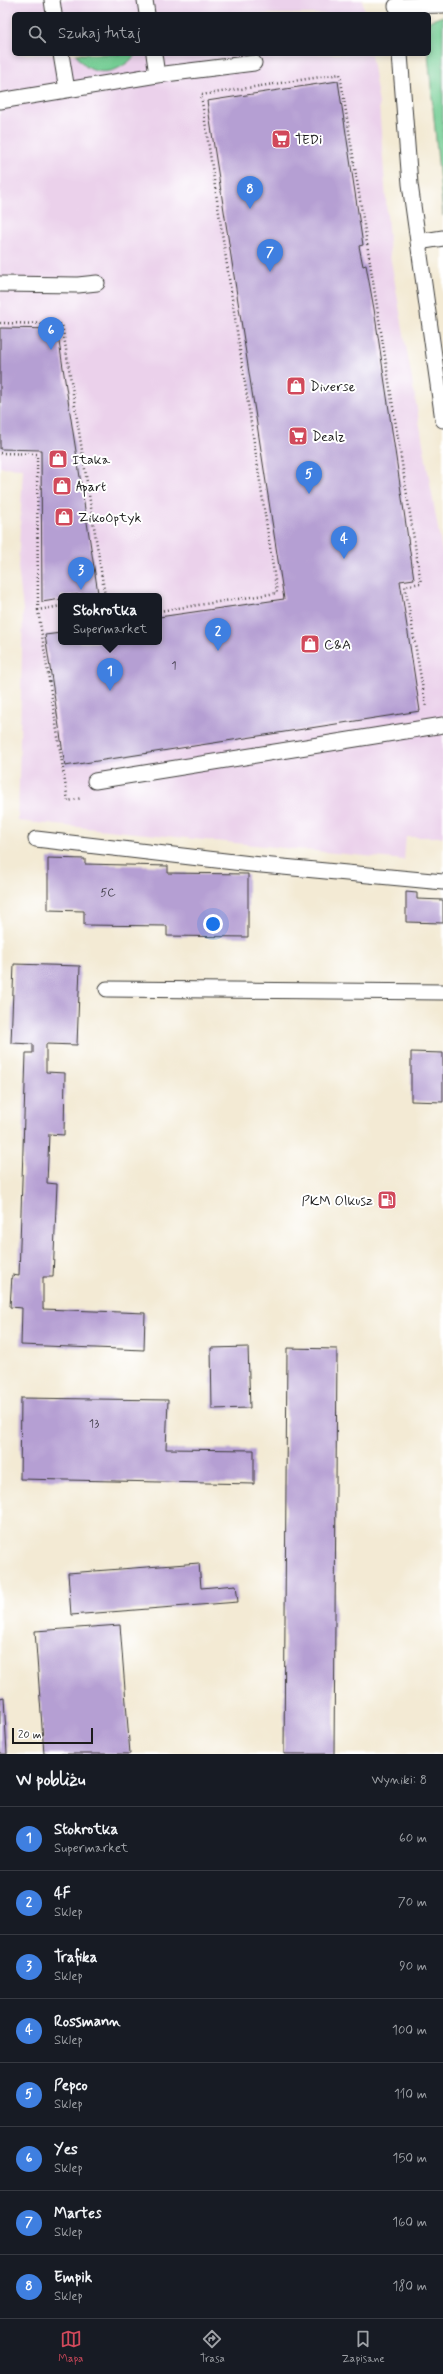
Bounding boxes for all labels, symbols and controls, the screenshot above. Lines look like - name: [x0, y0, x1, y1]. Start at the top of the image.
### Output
- search box: [12, 12, 431, 56]
- icon: search: [26, 23, 48, 45]
- text: Szukaj tutaj: [58, 24, 141, 44]
- supermarket icon: TEDi: [270, 128, 292, 150]
- place label: TEDi: [295, 131, 322, 149]
- pin: 8: [237, 176, 263, 209]
- pin: 7: [257, 239, 283, 272]
- pin: 6: [38, 317, 64, 350]
- shop icon: Diverse: [285, 375, 307, 397]
- place label: Diverse: [310, 378, 356, 396]
- supermarket icon: Dealz: [287, 425, 309, 447]
- place label: Dealz: [312, 428, 345, 446]
- shop icon: Itaka: [47, 448, 69, 470]
- place label: Itaka: [72, 451, 111, 469]
- pin: 5: [296, 461, 322, 494]
- shop icon: Apart: [51, 475, 73, 497]
- place label: Apart: [76, 478, 106, 497]
- shop icon: ZikoOptyk: [53, 506, 75, 528]
- place label: ZikoOptyk: [78, 509, 141, 527]
- pin: 4: [331, 526, 357, 559]
- pin: 3: [68, 557, 94, 590]
- popup: [58, 593, 162, 645]
- text: Stokrotka: [73, 601, 137, 621]
- pin: 2: [205, 618, 231, 651]
- text: Supermarket: [73, 621, 147, 638]
- shop icon: C&A: [299, 633, 321, 655]
- place label: C&A: [324, 636, 351, 654]
- pin: 1: [97, 658, 123, 691]
- house number: 1: [171, 658, 177, 674]
- house number: 5C: [100, 885, 116, 901]
- your location: [203, 914, 223, 934]
- fuel station icon: PKM Olkusz: [376, 1189, 398, 1211]
- place label: PKM Olkusz: [302, 1192, 373, 1210]
- house number: 13: [89, 1416, 99, 1432]
- scale bar: [12, 1726, 93, 1745]
- text: 20 m: [18, 1728, 41, 1742]
- text: W pobliżu: [16, 1769, 85, 1791]
- text: Wyniki: 8: [372, 1772, 427, 1789]
- text: Stokrotka: [54, 1820, 118, 1840]
- text: 1: [26, 1830, 32, 1847]
- text: 60 m: [399, 1830, 427, 1847]
- text: Supermarket: [54, 1840, 128, 1857]
- text: 4F: [54, 1884, 71, 1904]
- text: 2: [26, 1894, 32, 1911]
- text: 70 m: [398, 1894, 427, 1911]
- text: Sklep: [54, 1904, 83, 1921]
- text: Trafika: [54, 1948, 97, 1968]
- text: 3: [26, 1958, 32, 1975]
- text: 90 m: [399, 1958, 427, 1975]
- text: Sklep: [54, 1968, 83, 1985]
- text: Rossmann: [54, 2012, 121, 2032]
- text: 4: [25, 2022, 33, 2039]
- text: 100 m: [392, 2022, 427, 2039]
- text: Sklep: [54, 2032, 83, 2049]
- text: Pepco: [54, 2076, 88, 2096]
- text: 5: [25, 2086, 33, 2103]
- text: 110 m: [394, 2086, 427, 2103]
- text: Sklep: [54, 2096, 83, 2113]
- text: Yes: [54, 2140, 78, 2160]
- text: 6: [26, 2150, 32, 2167]
- text: 150 m: [393, 2150, 427, 2167]
- text: Sklep: [54, 2160, 83, 2177]
- text: Martes: [54, 2204, 102, 2224]
- text: 7: [25, 2214, 33, 2231]
- text: 160 m: [392, 2214, 427, 2231]
- text: Sklep: [54, 2224, 83, 2241]
- text: Empik: [54, 2268, 92, 2288]
- text: 8: [25, 2278, 33, 2295]
- text: 180 m: [392, 2278, 427, 2295]
- text: Sklep: [54, 2288, 83, 2305]
- tab: Mapa: [58, 2328, 83, 2366]
- tab: Trasa: [200, 2328, 225, 2366]
- tab: Zapisane: [342, 2328, 385, 2366]

